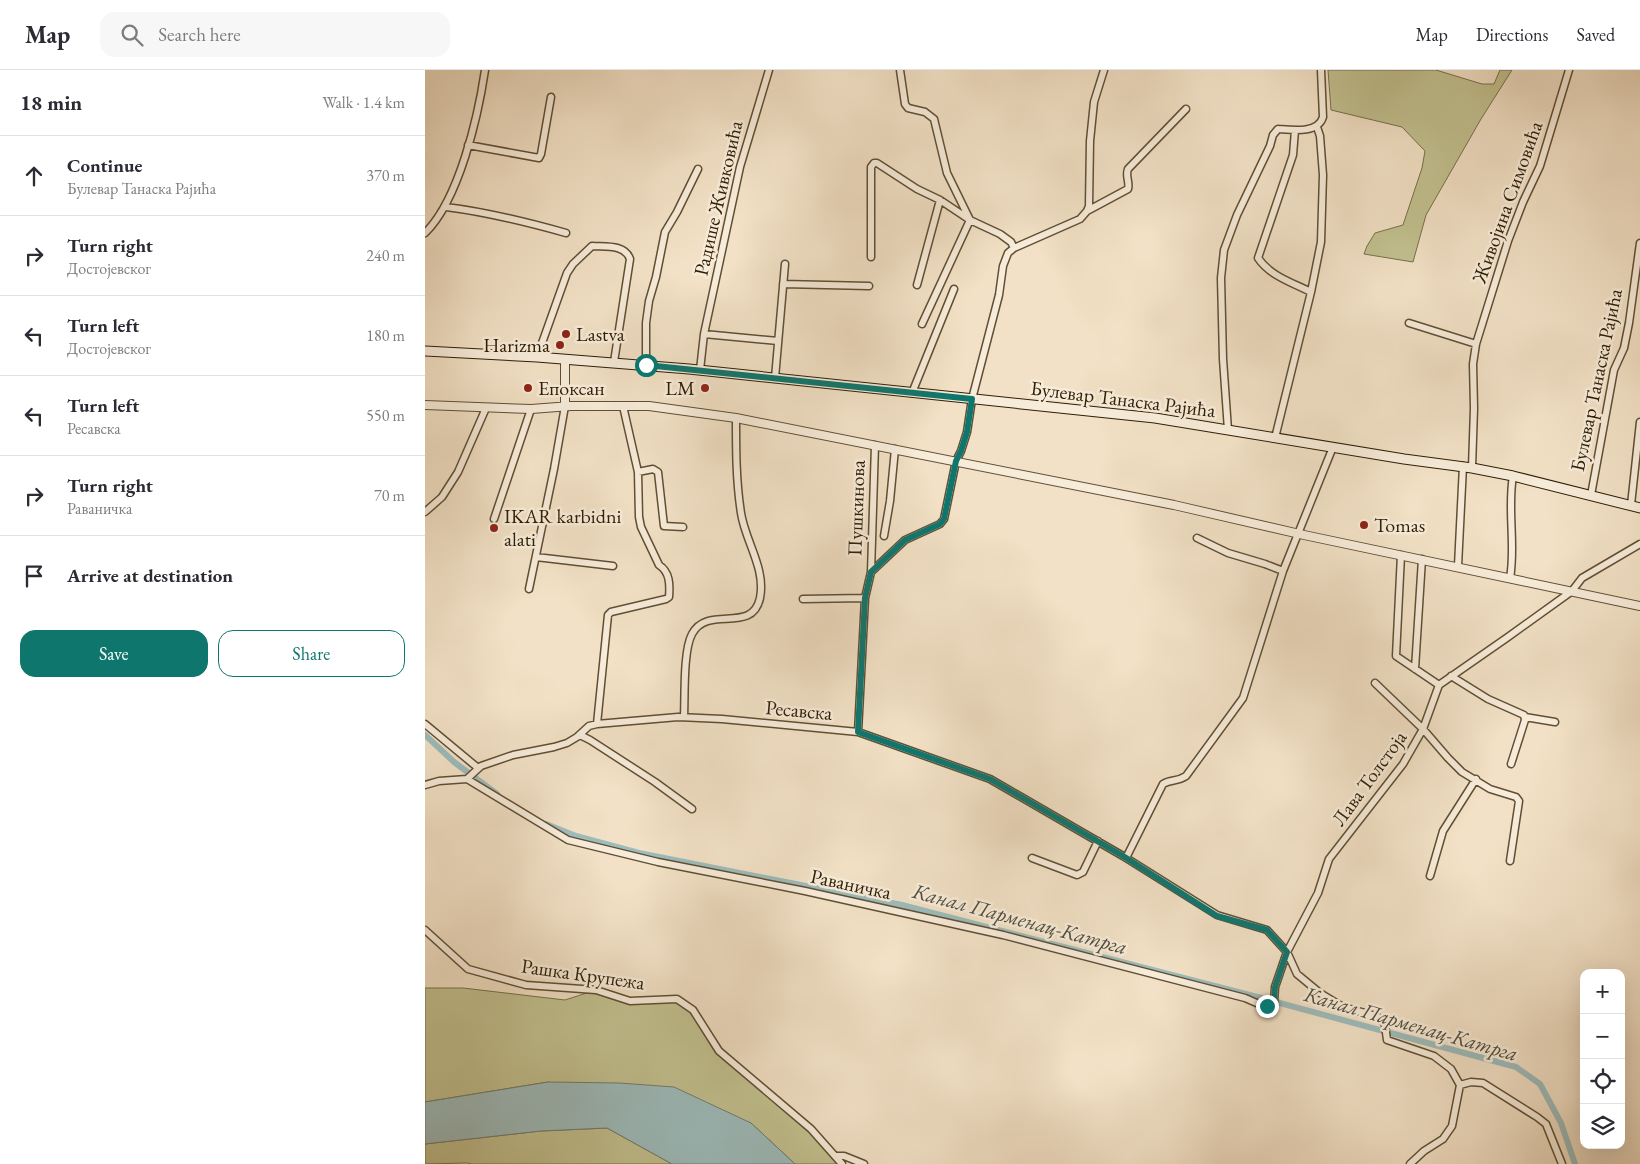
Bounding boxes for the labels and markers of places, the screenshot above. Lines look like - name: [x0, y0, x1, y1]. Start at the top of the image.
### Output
- place label: Lastva: [576, 321, 625, 347]
- marker: Lastva: [560, 328, 572, 340]
- place label: Harizma: [483, 332, 550, 358]
- marker: Harizma: [554, 339, 566, 351]
- place label: Епоксан: [538, 375, 605, 401]
- place label: LM: [665, 375, 695, 401]
- marker: Епоксан: [522, 382, 534, 394]
- marker: LM: [699, 382, 711, 394]
- place label: IKAR karbidni alati: [504, 503, 621, 552]
- place label: Tomas: [1374, 512, 1425, 538]
- marker: Tomas: [1358, 519, 1370, 531]
- marker: IKAR karbidni alati: [488, 522, 500, 534]

